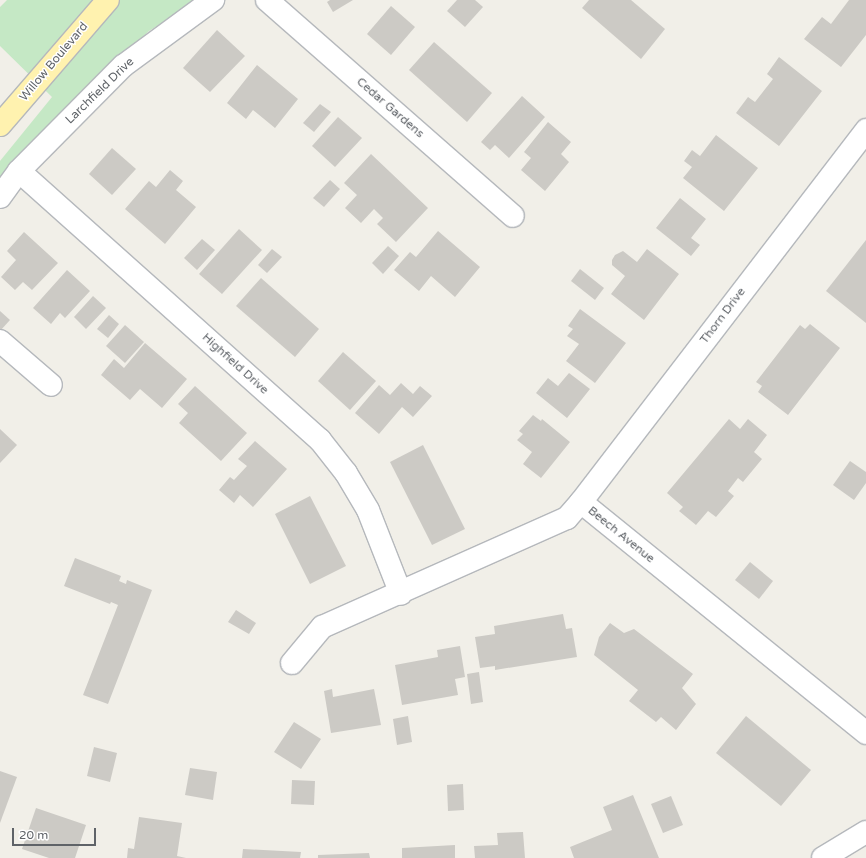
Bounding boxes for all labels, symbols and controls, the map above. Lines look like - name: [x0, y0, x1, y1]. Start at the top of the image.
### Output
- street label: Willow Boulevard: [17, 20, 91, 104]
- street label: Larchfield Drive: [63, 55, 137, 127]
- street label: Cedar Gardens: [353, 75, 427, 141]
- street label: Thorn Drive: [697, 285, 749, 347]
- street label: Highfield Drive: [199, 330, 271, 398]
- street label: Beech Avenue: [585, 504, 657, 566]
- scale bar: [14, 820, 98, 846]
- text: 20 m: [19, 828, 48, 842]

